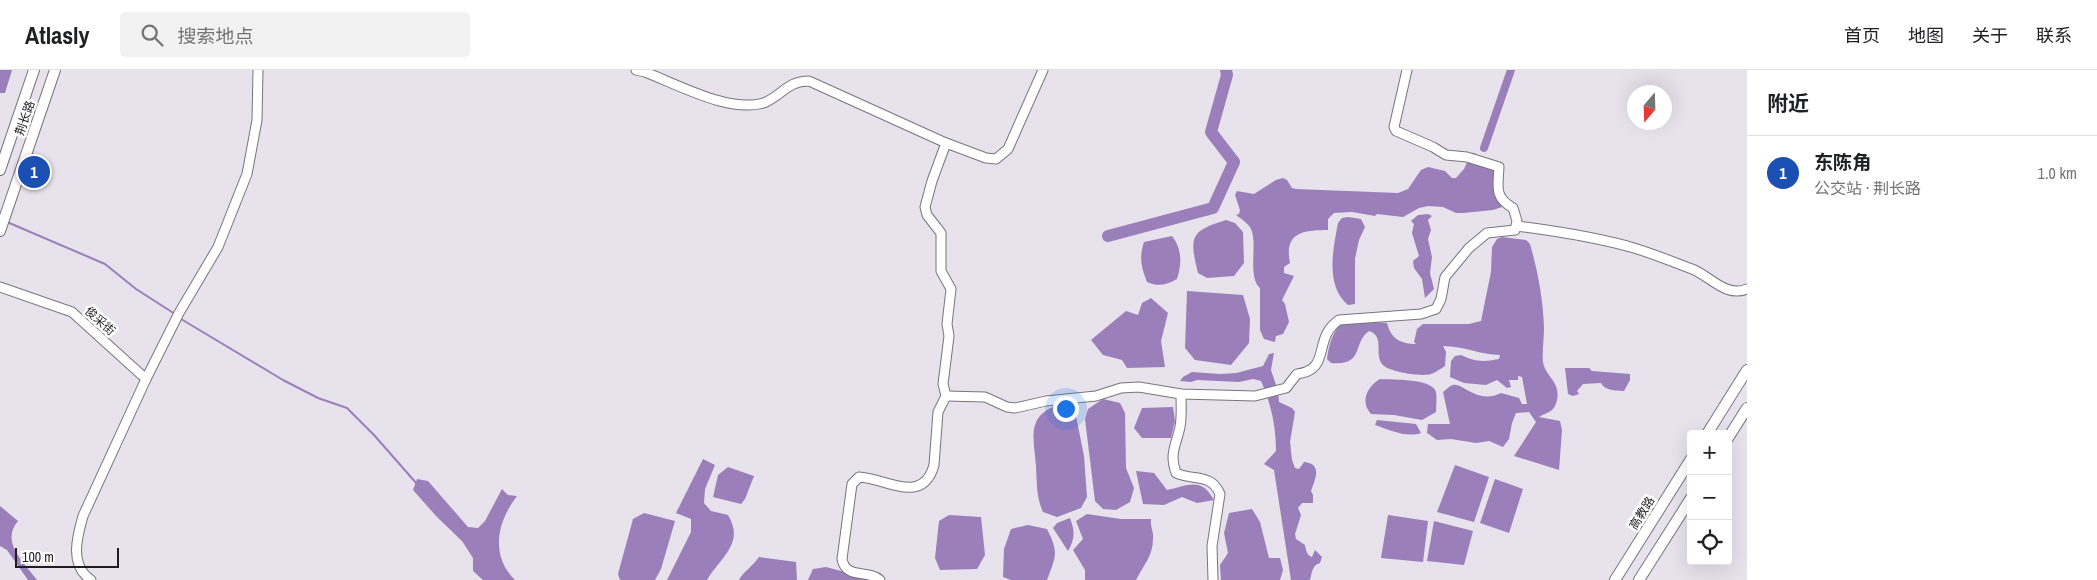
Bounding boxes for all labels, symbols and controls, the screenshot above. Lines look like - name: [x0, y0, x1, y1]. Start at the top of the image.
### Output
- search box: [120, 12, 470, 57]
- text: Atlasly: [25, 19, 90, 51]
- icon: search: [138, 21, 166, 49]
- text: 搜索地点: [178, 23, 254, 49]
- text: 首页: [1844, 23, 1880, 48]
- text: 地图: [1908, 23, 1944, 48]
- text: 关于: [1972, 23, 2008, 48]
- text: 联系: [2036, 23, 2072, 48]
- north arrow: [1627, 85, 1672, 130]
- text: 附近: [1767, 89, 1809, 118]
- street label: 荆长路: [12, 98, 38, 138]
- text: 东陈角: [1814, 149, 1871, 175]
- pin: 1: [18, 153, 50, 191]
- text: 1: [1779, 162, 1787, 184]
- text: 1.0 km: [2038, 162, 2077, 184]
- text: 公交站 · 荆长路: [1814, 177, 1921, 199]
- street label: 俊采街: [81, 303, 119, 339]
- your location: [1053, 396, 1079, 422]
- map controls: [1687, 430, 1732, 565]
- button: +: [1687, 430, 1732, 475]
- button: −: [1687, 475, 1732, 520]
- street label: 高教路: [1626, 493, 1658, 533]
- button: locate: [1687, 520, 1732, 565]
- scale bar: [15, 545, 119, 568]
- text: 100 m: [22, 548, 54, 566]

